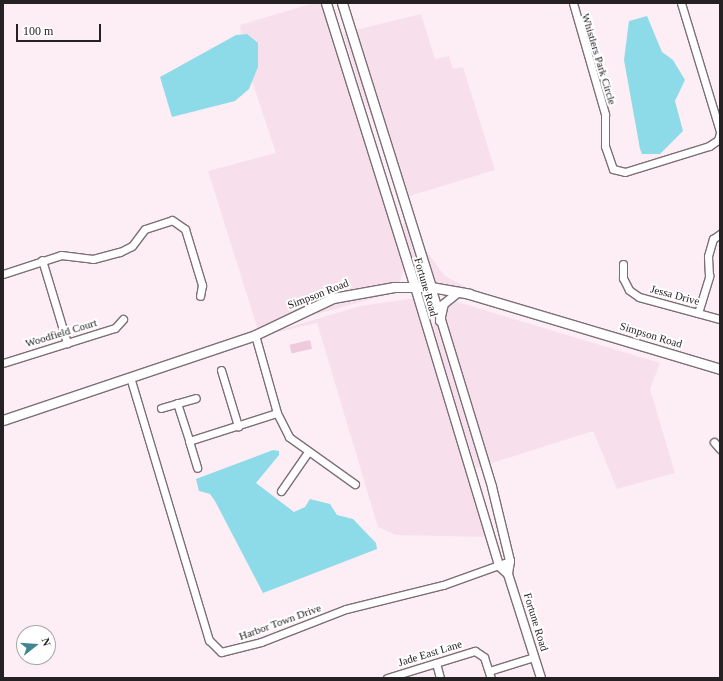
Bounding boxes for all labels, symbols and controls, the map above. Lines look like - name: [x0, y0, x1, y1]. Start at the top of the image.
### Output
- street label: Whistlers Park Circle: [579, 12, 619, 106]
- scale bar: [18, 16, 103, 42]
- text: 100 m: [23, 24, 53, 38]
- street label: Fortune Road: [411, 256, 441, 318]
- street label: Simpson Road: [286, 276, 350, 312]
- street label: Jessa Drive: [649, 282, 701, 308]
- street label: Woodfield Court: [24, 316, 98, 350]
- street label: Simpson Road: [618, 319, 684, 351]
- street label: Fortune Road: [521, 591, 551, 653]
- street label: Harbor Town Drive: [237, 601, 323, 643]
- north arrow: [16, 625, 56, 665]
- text: N: [40, 636, 53, 647]
- street label: Jade East Lane: [397, 637, 463, 669]

